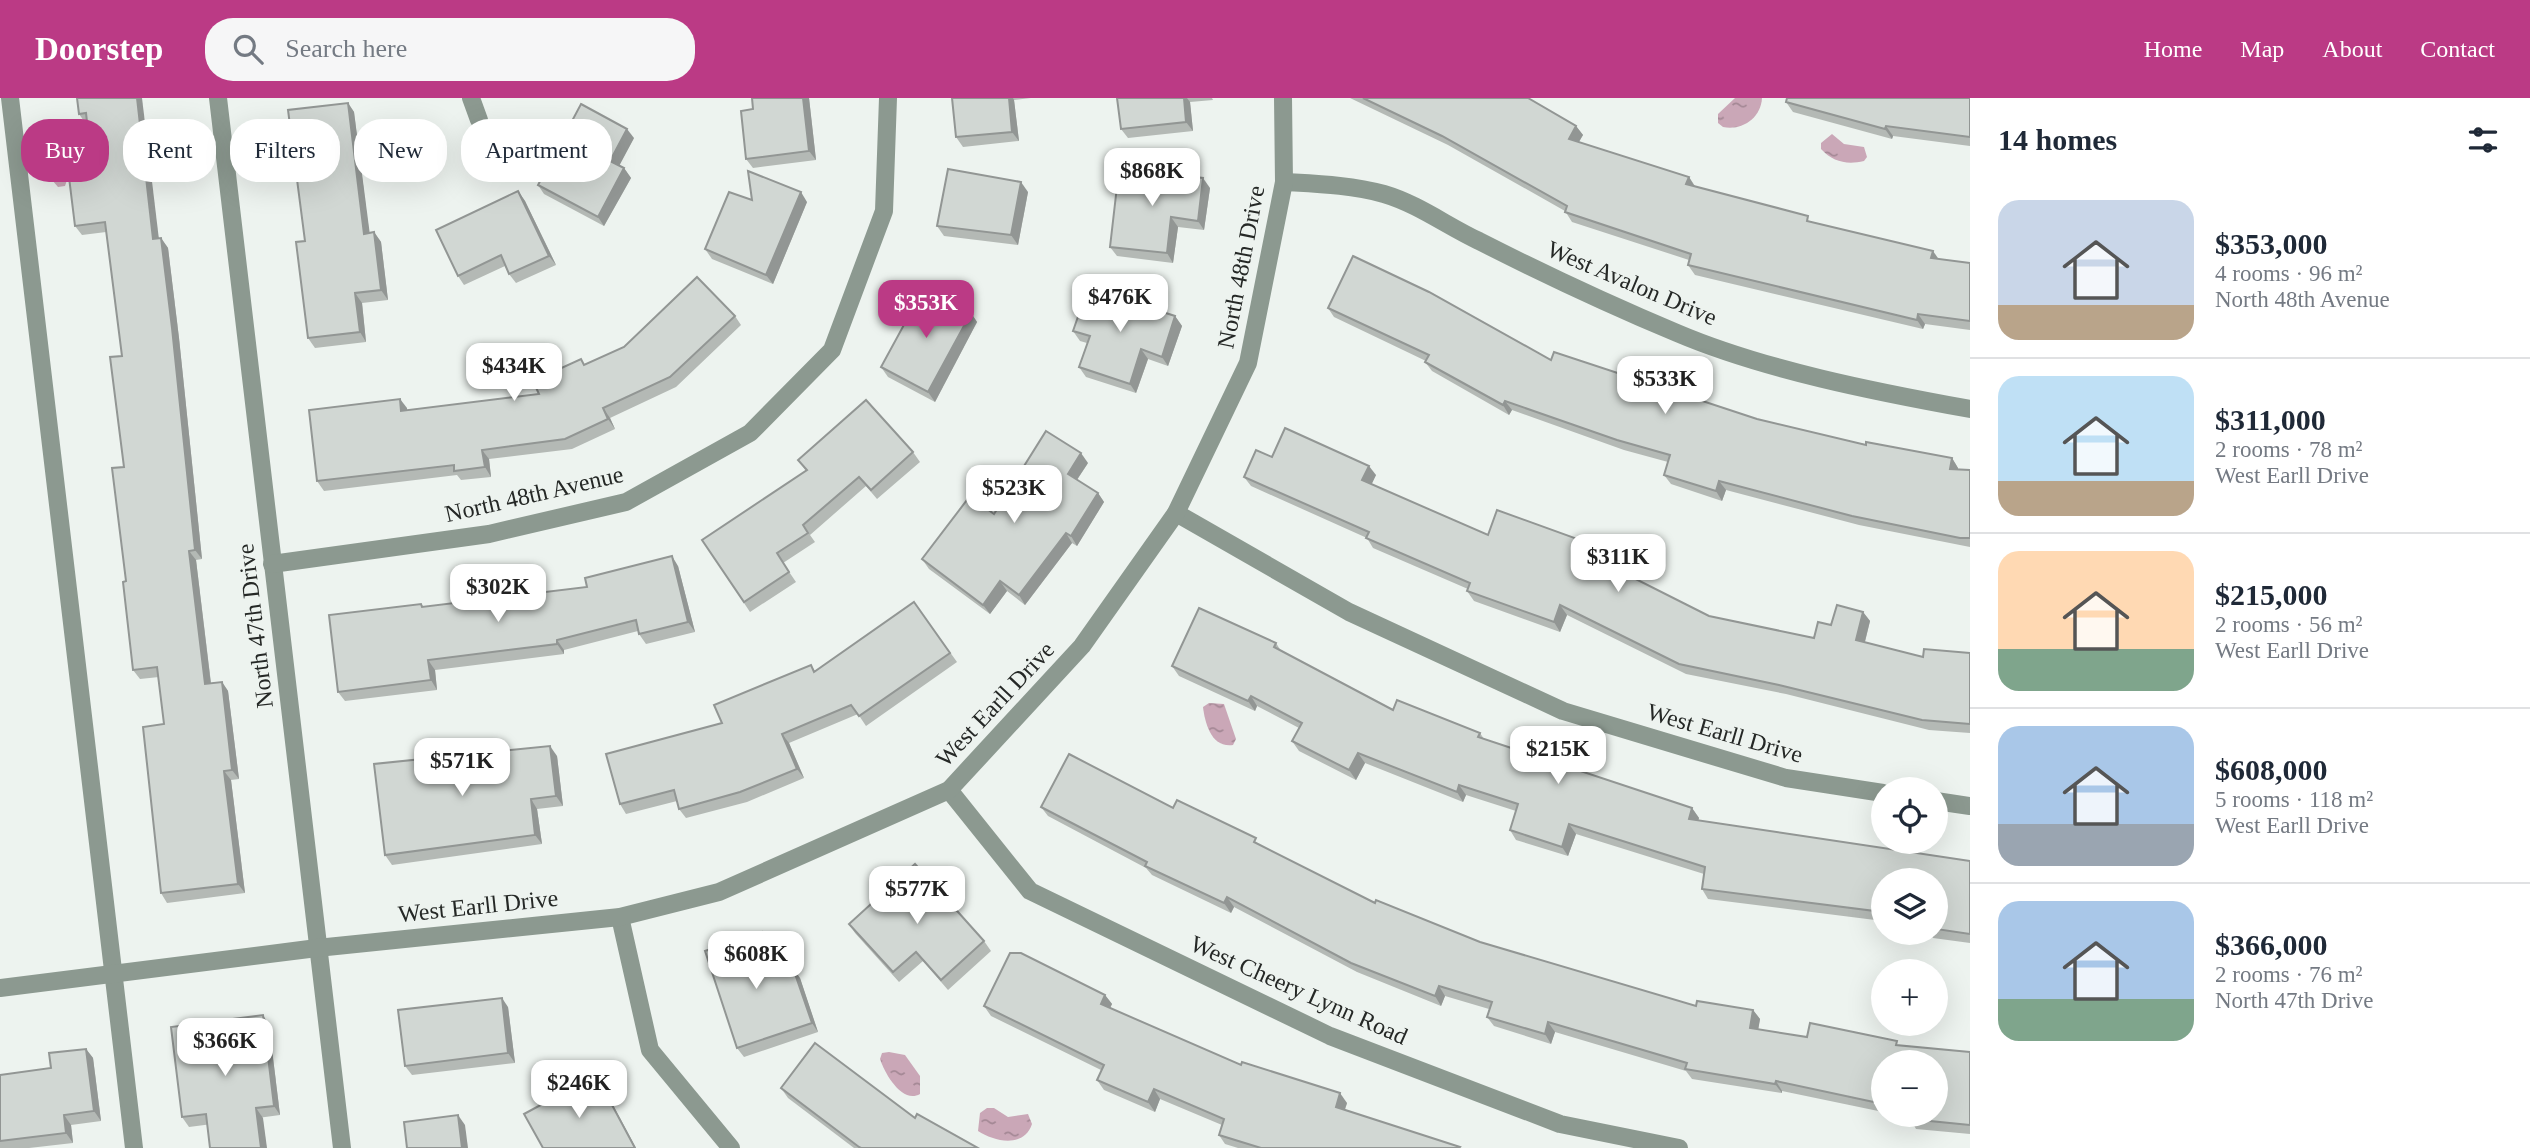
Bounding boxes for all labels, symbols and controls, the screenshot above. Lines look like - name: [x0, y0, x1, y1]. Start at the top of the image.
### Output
- search box: [205, 18, 695, 81]
- icon: search: [229, 30, 267, 68]
- text: Doorstep: [35, 31, 163, 67]
- text: Search here: [285, 34, 407, 63]
- text: Home: [2144, 36, 2202, 62]
- text: Map: [2240, 36, 2284, 62]
- text: About: [2322, 36, 2382, 62]
- text: Contact: [2420, 36, 2495, 62]
- chip: Buy: [21, 119, 109, 182]
- chip: Rent: [123, 119, 216, 182]
- chip: Filters: [230, 119, 340, 182]
- chip: New: [354, 119, 447, 182]
- chip: Apartment: [461, 119, 612, 182]
- icon: filters: [2464, 121, 2502, 159]
- text: 14 homes: [1998, 123, 2117, 156]
- pin: $868K: [1103, 148, 1201, 208]
- text: $868K: [1120, 158, 1184, 183]
- street label: North 48th Drive: [1212, 183, 1270, 351]
- text: $353,000: [2215, 227, 2328, 260]
- icon: home: [2054, 228, 2138, 312]
- street label: West Avalon Drive: [1543, 236, 1721, 330]
- text: 4 rooms · 96 m²: [2215, 261, 2362, 286]
- pin: $476K: [1071, 274, 1169, 334]
- pin: $353K: [877, 280, 975, 340]
- text: $476K: [1088, 284, 1152, 309]
- text: North 48th Avenue: [2215, 287, 2390, 312]
- text: $353K: [894, 290, 958, 315]
- pin: $434K: [465, 344, 563, 403]
- text: $434K: [482, 353, 546, 378]
- pin: $533K: [1616, 356, 1714, 416]
- text: $533K: [1633, 366, 1697, 391]
- text: $311,000: [2215, 403, 2326, 436]
- icon: home: [2054, 404, 2138, 488]
- text: 2 rooms · 78 m²: [2215, 437, 2362, 462]
- street label: North 48th Avenue: [442, 461, 626, 527]
- text: West Earll Drive: [2215, 463, 2369, 488]
- pin: $523K: [965, 466, 1063, 525]
- text: $523K: [982, 475, 1046, 500]
- pin: $311K: [1569, 534, 1667, 594]
- street label: North 47th Drive: [232, 542, 278, 710]
- text: $311K: [1587, 544, 1649, 569]
- pin: $302K: [449, 564, 547, 624]
- text: $302K: [466, 574, 530, 599]
- text: $215,000: [2215, 578, 2328, 611]
- icon: home: [2054, 579, 2138, 663]
- text: 2 rooms · 56 m²: [2215, 612, 2362, 637]
- street label: West Earll Drive: [931, 636, 1059, 772]
- text: West Earll Drive: [2215, 638, 2369, 663]
- street label: West Earll Drive: [1644, 698, 1806, 768]
- pin: $215K: [1509, 726, 1607, 786]
- text: $215K: [1526, 736, 1590, 761]
- pin: $571K: [413, 738, 511, 798]
- text: $571K: [430, 748, 494, 773]
- text: $608,000: [2215, 753, 2328, 786]
- icon: home: [2054, 754, 2138, 838]
- map controls: [1871, 777, 1948, 1127]
- button: locate: [1871, 777, 1948, 854]
- text: 5 rooms · 118 m²: [2215, 787, 2373, 812]
- text: West Earll Drive: [2215, 813, 2369, 838]
- pin: $577K: [868, 866, 966, 926]
- button: layers: [1871, 868, 1948, 945]
- text: $577K: [885, 876, 949, 901]
- street label: West Earll Drive: [397, 885, 559, 927]
- text: $366,000: [2215, 928, 2328, 961]
- icon: home: [2054, 929, 2138, 1013]
- street label: West Cheery Lynn Road: [1187, 930, 1411, 1050]
- pin: $608K: [707, 932, 805, 991]
- text: $608K: [724, 941, 788, 966]
- button: +: [1871, 959, 1948, 1036]
- text: 2 rooms · 76 m²: [2215, 962, 2362, 987]
- text: North 47th Drive: [2215, 988, 2373, 1013]
- pin: $366K: [176, 1018, 274, 1078]
- text: $366K: [193, 1028, 257, 1053]
- button: −: [1871, 1050, 1948, 1127]
- pin: $246K: [530, 1060, 628, 1120]
- text: $246K: [547, 1070, 611, 1095]

